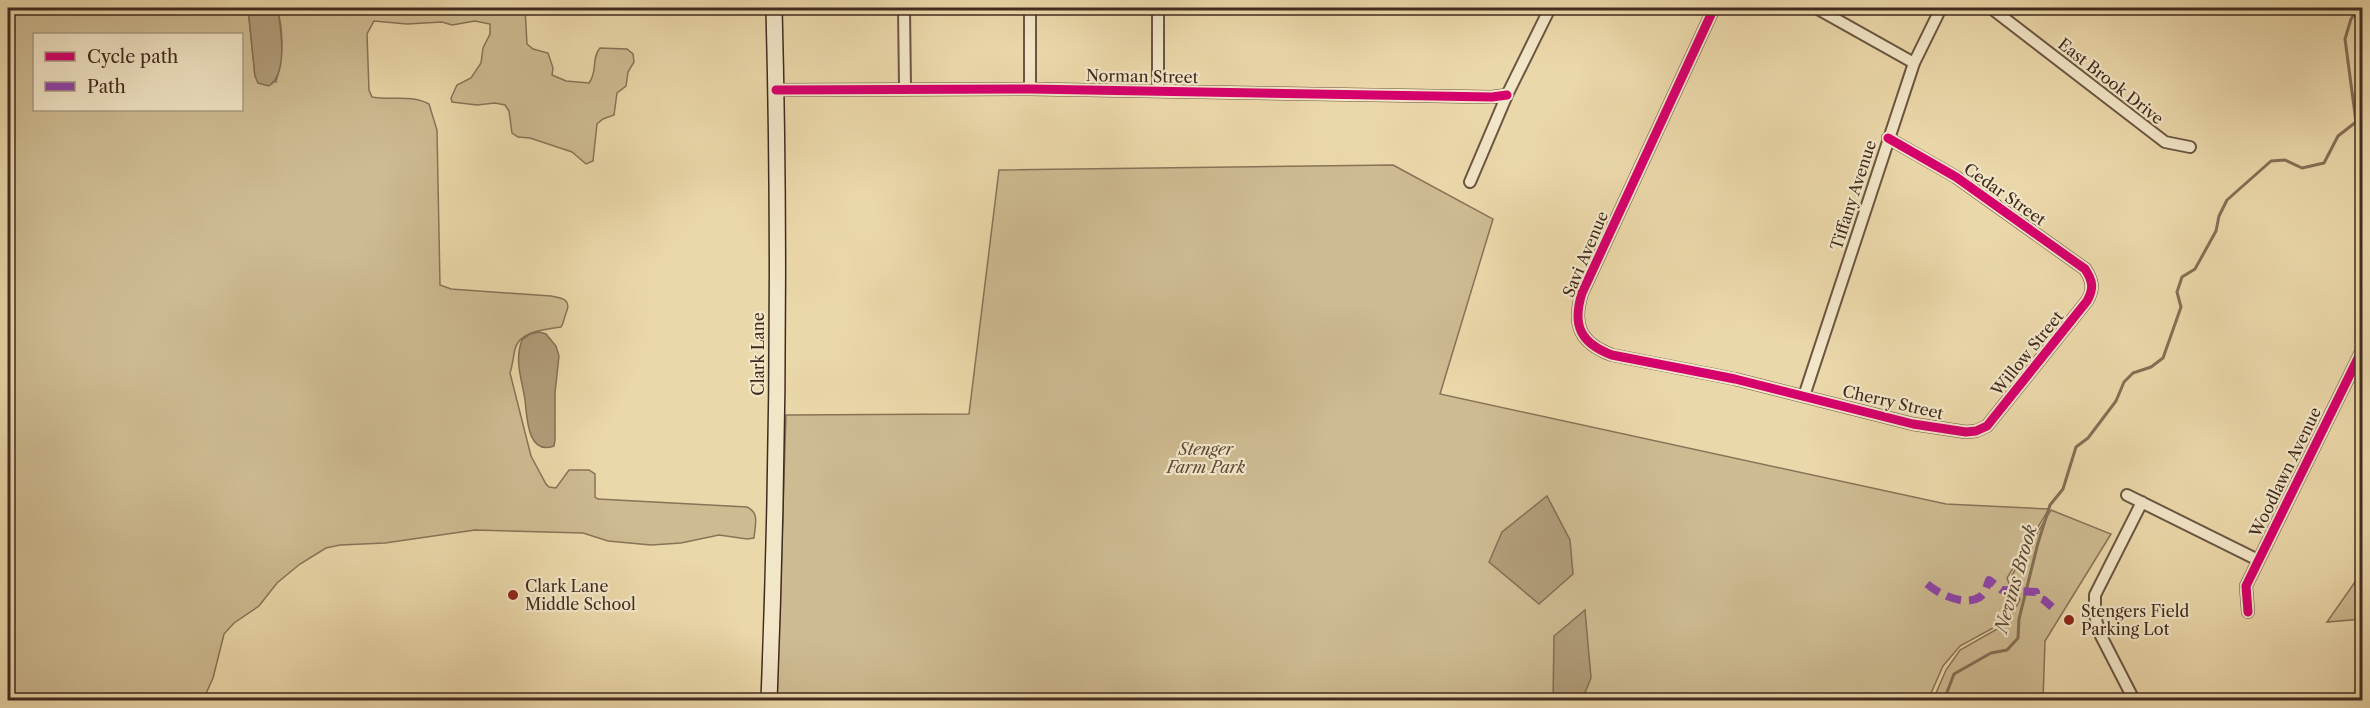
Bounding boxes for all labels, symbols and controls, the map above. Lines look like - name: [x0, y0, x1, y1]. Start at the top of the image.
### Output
- legend: [33, 33, 243, 111]
- street label: East Brook Drive: [2054, 34, 2168, 128]
- text: Cycle path: [87, 46, 178, 68]
- street label: Norman Street: [1086, 65, 1199, 87]
- text: Path: [87, 76, 126, 98]
- street label: Tiffany Avenue: [1826, 137, 1880, 253]
- street label: Cedar Street: [1960, 158, 2050, 230]
- street label: Savi Avenue: [1558, 208, 1612, 300]
- street label: Willow Street: [1986, 306, 2068, 400]
- street label: Clark Lane: [748, 312, 768, 396]
- street label: Cherry Street: [1841, 381, 1946, 423]
- street label: Woodlawn Avenue: [2244, 404, 2325, 541]
- park label: Stenger Farm Park: [1165, 439, 1246, 477]
- water label: Nevins Brook: [1990, 522, 2042, 638]
- place label: Clark Lane Middle School: [525, 576, 636, 614]
- marker: Clark Lane Middle School: [506, 588, 520, 602]
- place label: Stengers Field Parking Lot: [2081, 601, 2189, 639]
- marker: Stengers Field Parking Lot: [2062, 613, 2076, 627]

